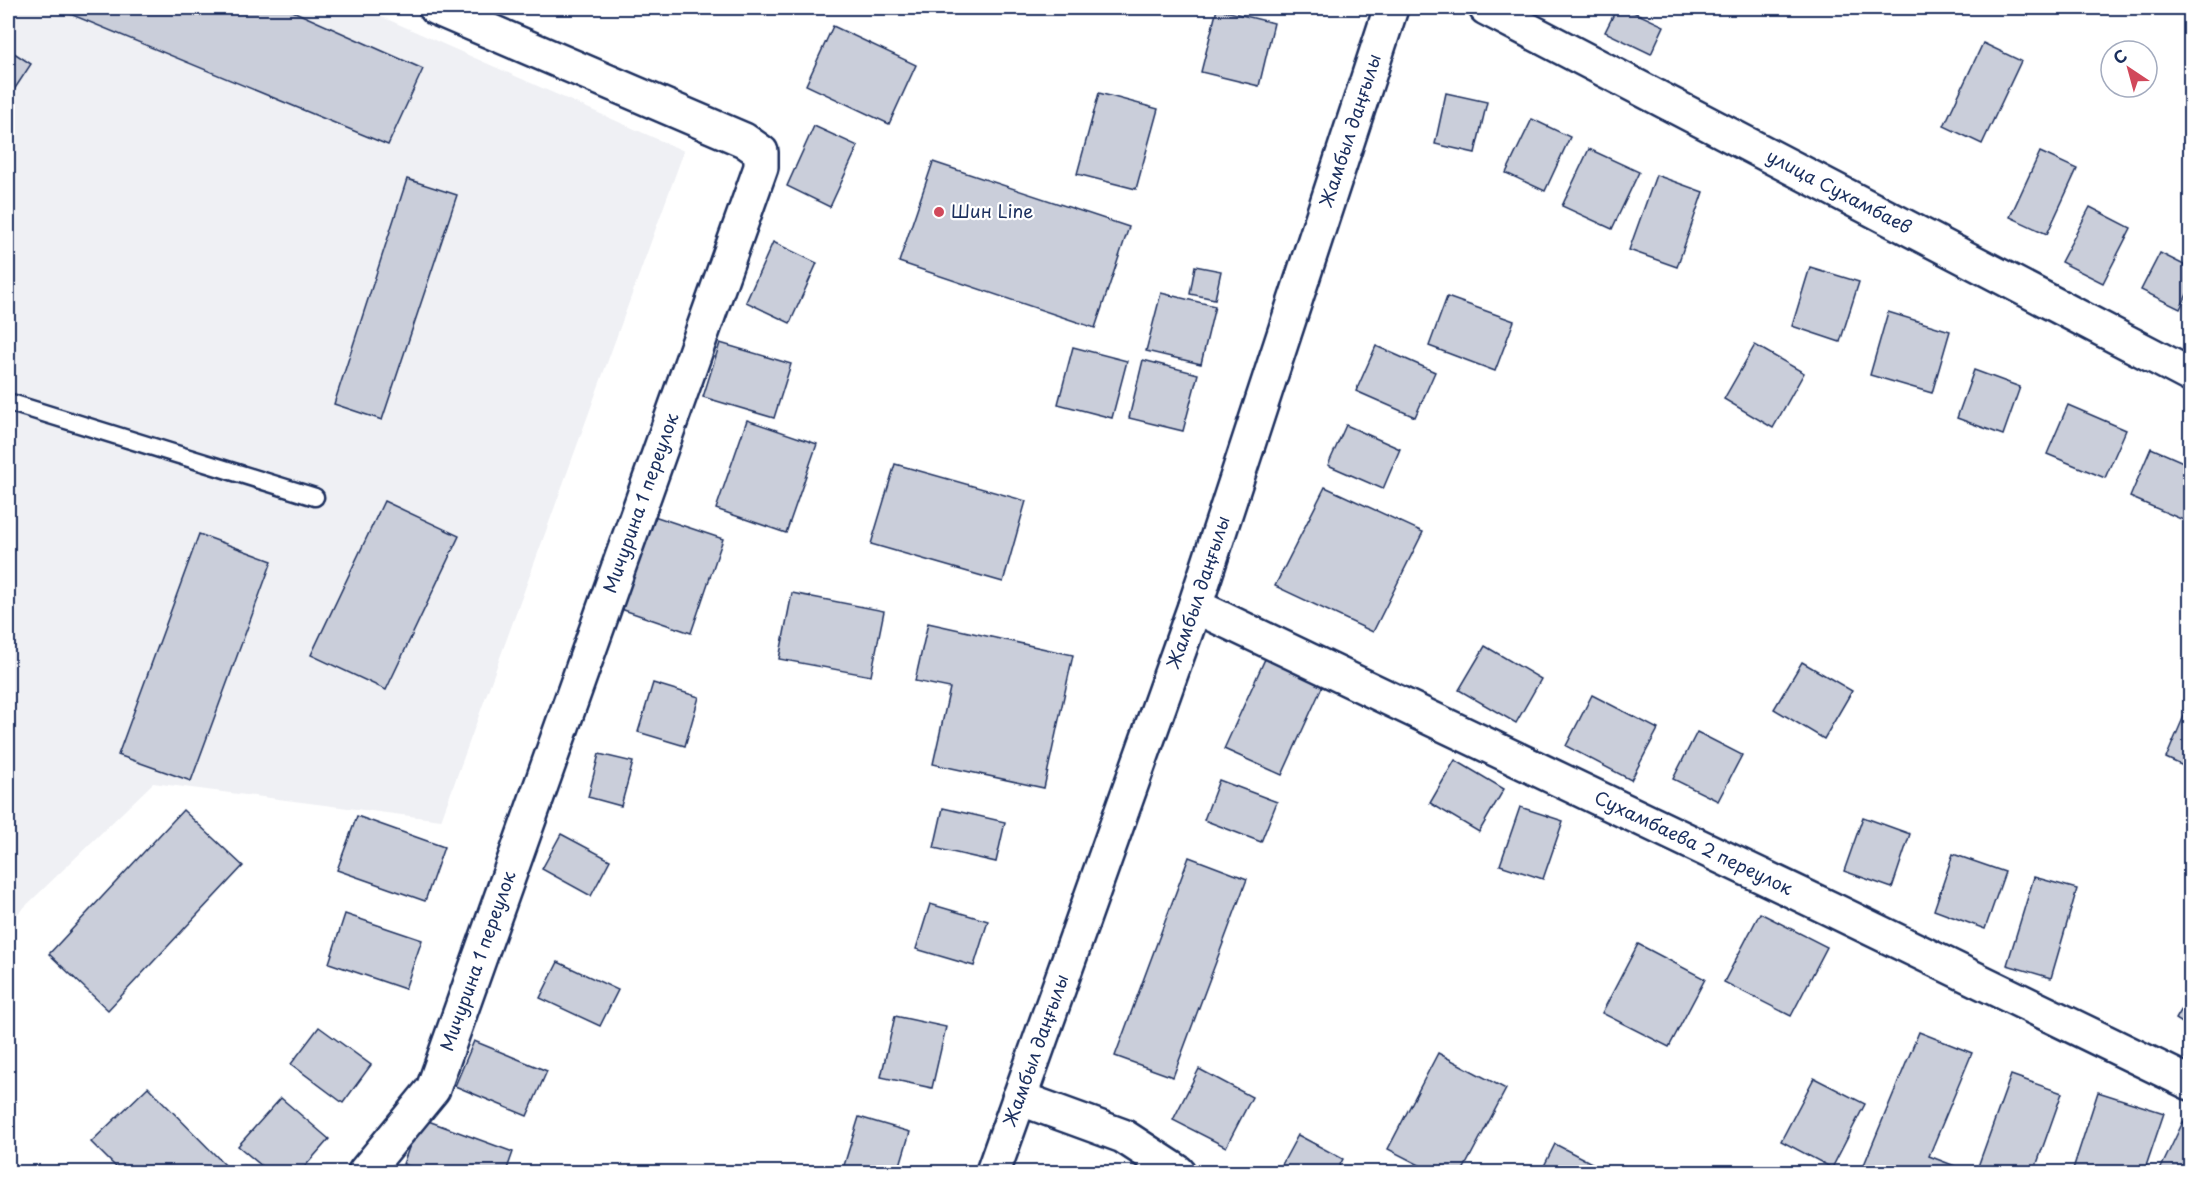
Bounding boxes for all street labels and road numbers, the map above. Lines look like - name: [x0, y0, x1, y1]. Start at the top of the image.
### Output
- street label: Жамбыл даңғылы: [1312, 50, 1387, 211]
- street label: улица Сухамбаев: [1762, 142, 1917, 240]
- street label: Мичурина 1 переулок: [595, 409, 685, 597]
- street label: Жамбыл даңғылы: [1159, 512, 1236, 672]
- street label: Сухамбаева 2 переулок: [1590, 783, 1798, 901]
- street label: Мичурина 1 переулок: [433, 867, 522, 1054]
- street label: Жамбыл даңғылы: [995, 970, 1075, 1130]

